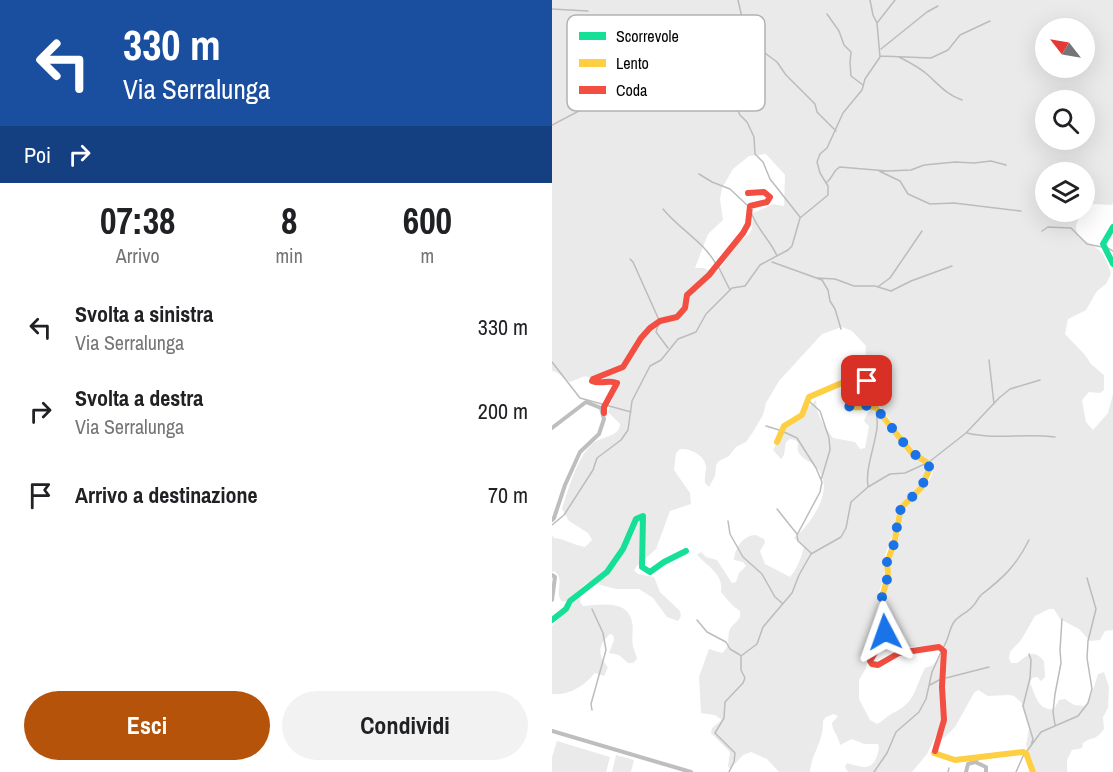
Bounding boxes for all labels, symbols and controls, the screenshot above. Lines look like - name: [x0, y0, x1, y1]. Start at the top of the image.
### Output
- legend: [567, 15, 765, 111]
- text: 330 m: [123, 17, 221, 73]
- north arrow: [1035, 18, 1095, 78]
- map controls: [1035, 18, 1095, 222]
- icon: left: [24, 24, 102, 102]
- text: Scorrevole: [616, 25, 679, 47]
- text: Lento: [616, 52, 649, 74]
- text: Via Serralunga: [123, 71, 270, 107]
- text: Coda: [616, 79, 648, 101]
- button: search: [1035, 90, 1095, 150]
- icon: right: [63, 138, 96, 171]
- text: Poi: [24, 140, 51, 170]
- button: layers: [1035, 162, 1095, 222]
- text: 07:38: [100, 197, 175, 245]
- text: 8: [281, 197, 297, 245]
- text: 600: [403, 197, 452, 245]
- text: Arrivo: [116, 242, 160, 269]
- text: min: [275, 242, 303, 269]
- text: m: [421, 242, 434, 269]
- text: Svolta a sinistra: [75, 299, 213, 329]
- icon: left: [24, 311, 57, 344]
- text: 330 m: [478, 312, 528, 342]
- text: Via Serralunga: [75, 329, 184, 356]
- pin: [841, 355, 892, 406]
- icon: arrive: [850, 364, 883, 397]
- text: Svolta a destra: [75, 383, 203, 413]
- icon: right: [24, 395, 57, 428]
- text: 200 m: [478, 396, 528, 426]
- text: Via Serralunga: [75, 413, 184, 440]
- icon: arrive: [24, 479, 57, 512]
- text: Arrivo a destinazione: [75, 480, 257, 510]
- text: 70 m: [488, 480, 528, 510]
- position arrow: [853, 600, 917, 664]
- button: Esci: [24, 691, 270, 760]
- button: Condividi: [282, 691, 528, 760]

